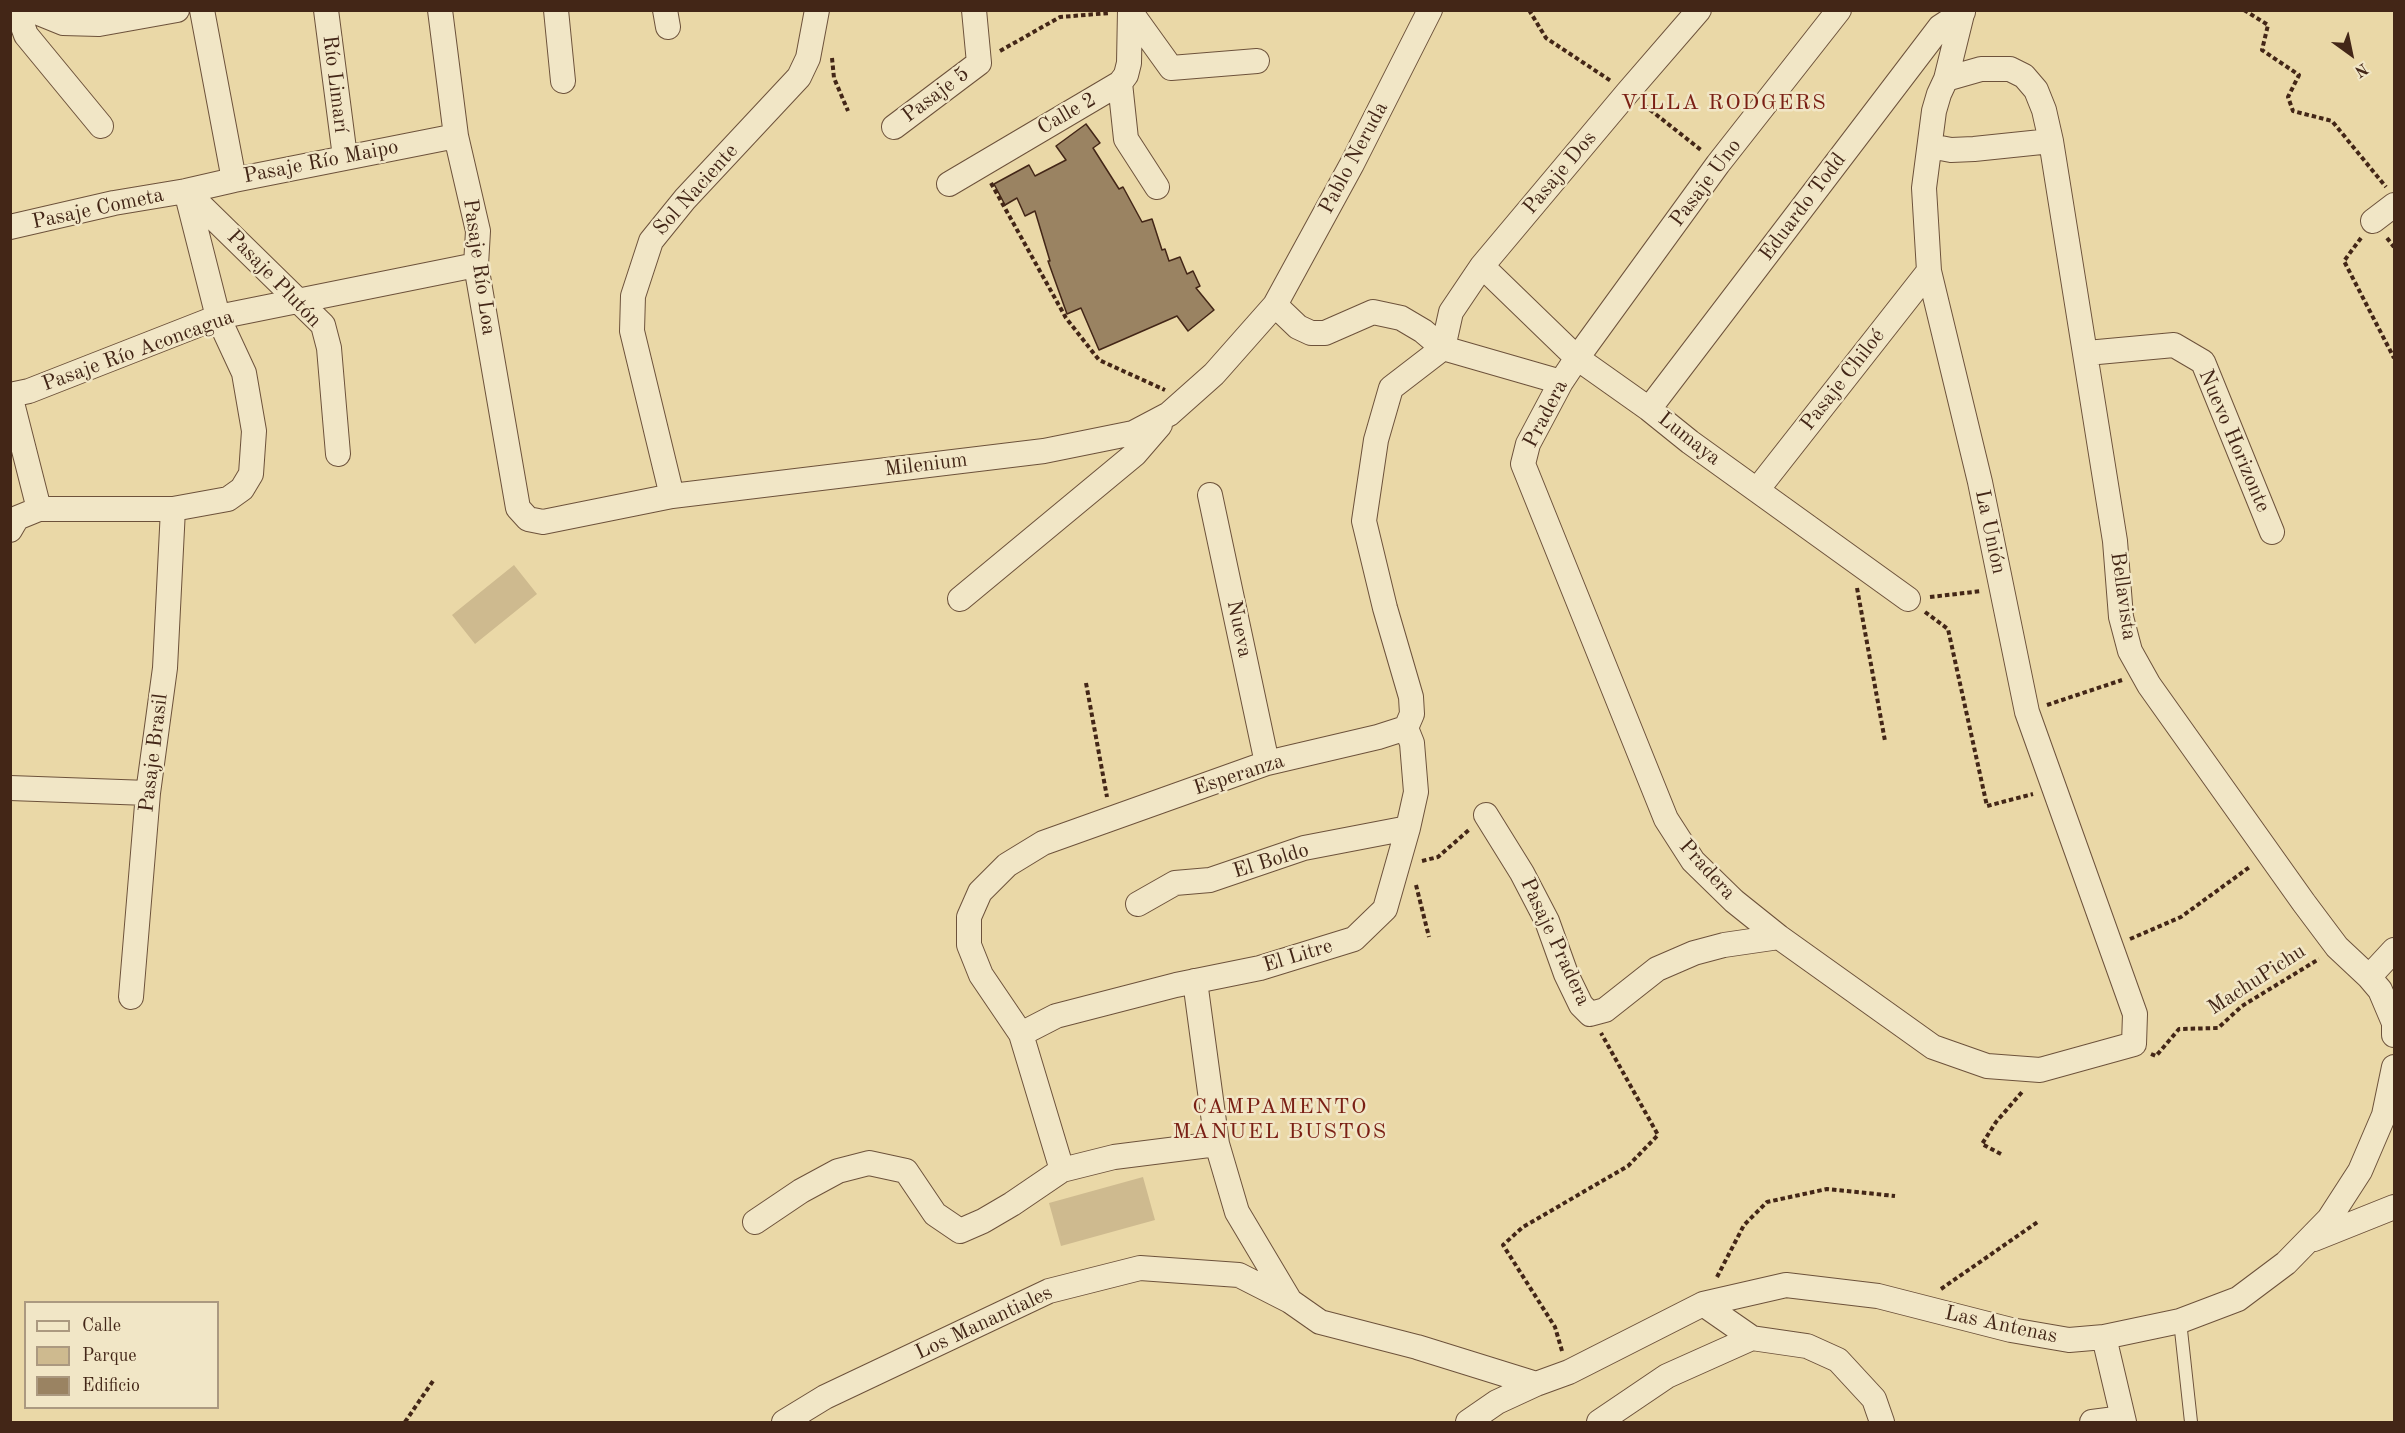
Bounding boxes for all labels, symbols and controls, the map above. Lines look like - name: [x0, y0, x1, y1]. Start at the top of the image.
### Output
- north arrow: [2321, 24, 2381, 84]
- street label: Río Limarí: [317, 34, 353, 134]
- text: N: [2351, 59, 2370, 79]
- street label: Pasaje 5: [897, 62, 975, 128]
- street label: Calle 2: [1033, 87, 1101, 141]
- district label: VILLA RODGERS: [1621, 90, 1827, 116]
- street label: Pablo Neruda: [1314, 98, 1394, 218]
- street label: Pasaje Dos: [1518, 126, 1602, 220]
- street label: Pasaje Uno: [1665, 134, 1747, 232]
- street label: Pasaje Río Maipo: [241, 135, 401, 189]
- street label: Sol Naciente: [648, 139, 744, 241]
- street label: Eduardo Todd: [1754, 148, 1852, 266]
- street label: Pasaje Cometa: [30, 183, 166, 235]
- street label: Pasaje Río Loa: [457, 197, 501, 337]
- street label: Pasaje Plutón: [221, 225, 327, 333]
- street label: Pasaje Río Aconcagua: [39, 305, 237, 397]
- street label: Pasaje Chiloé: [1795, 324, 1891, 436]
- street label: Nuevo Horizonte: [2193, 366, 2275, 516]
- street label: Pradera: [1518, 376, 1574, 452]
- street label: Lumaya: [1653, 407, 1725, 471]
- street label: Milenium: [883, 447, 969, 483]
- street label: La Unión: [1969, 488, 2011, 576]
- street label: Bellavista: [2104, 550, 2142, 642]
- street label: Nueva: [1221, 598, 1257, 660]
- street label: Pasaje Brasil: [134, 692, 174, 814]
- street label: Esperanza: [1190, 748, 1288, 802]
- street label: Pradera: [1673, 834, 1741, 906]
- street label: El Boldo: [1230, 838, 1312, 884]
- street label: Pasaje Pradera: [1514, 874, 1596, 1010]
- street label: El Litre: [1260, 934, 1336, 978]
- street label: MachuPichu: [2203, 939, 2311, 1021]
- district label: CAMPAMENTO MANUEL BUSTOS: [1172, 1094, 1388, 1146]
- street label: Los Manantiales: [911, 1280, 1057, 1366]
- legend: [24, 1301, 219, 1409]
- street label: Las Antenas: [1942, 1301, 2060, 1349]
- text: Calle: [82, 1317, 121, 1335]
- text: Parque: [82, 1347, 137, 1365]
- text: Edificio: [82, 1377, 140, 1395]

